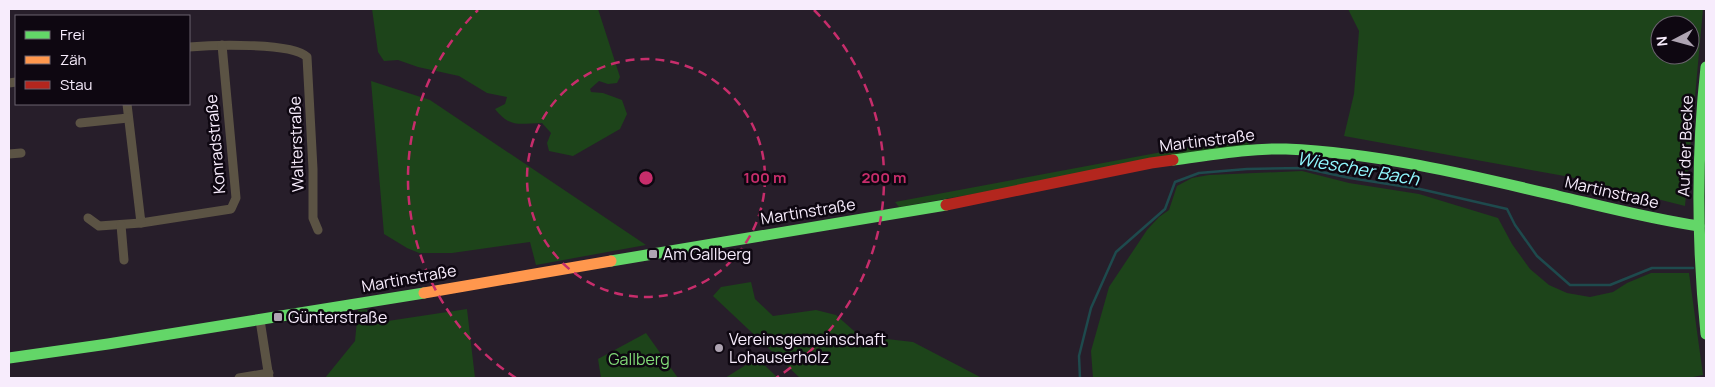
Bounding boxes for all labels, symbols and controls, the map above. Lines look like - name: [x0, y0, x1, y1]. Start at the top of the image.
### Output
- legend: [15, 15, 190, 105]
- north arrow: [1650, 15, 1700, 65]
- text: Frei: [60, 24, 85, 45]
- text: N: [1652, 35, 1672, 47]
- text: Zäh: [60, 49, 87, 70]
- text: Stau: [60, 74, 93, 95]
- street label: Konradstraße: [200, 93, 230, 195]
- street label: Auf der Becke: [1672, 95, 1698, 197]
- street label: Walterstraße: [283, 96, 309, 192]
- street label: Martinstraße: [1158, 123, 1256, 157]
- water label: Wiescher Bach: [1295, 145, 1422, 191]
- text: 100 m: [744, 167, 786, 188]
- text: 200 m: [861, 167, 907, 188]
- centre of rings: [637, 169, 655, 187]
- street label: Martinstraße: [1563, 171, 1661, 213]
- street label: Martinstraße: [759, 193, 857, 229]
- place label: Am Gallberg: [663, 243, 751, 265]
- marker: Am Gallberg: [647, 248, 659, 260]
- street label: Martinstraße: [360, 259, 458, 297]
- place label: Günterstraße: [288, 306, 387, 328]
- marker: Günterstraße: [272, 311, 284, 323]
- place label: Vereinsgemeinschaft Lohauserholz: [729, 328, 886, 368]
- marker: Vereinsgemeinschaft Lohauserholz: [713, 342, 725, 354]
- park label: Gallberg: [608, 348, 670, 370]

